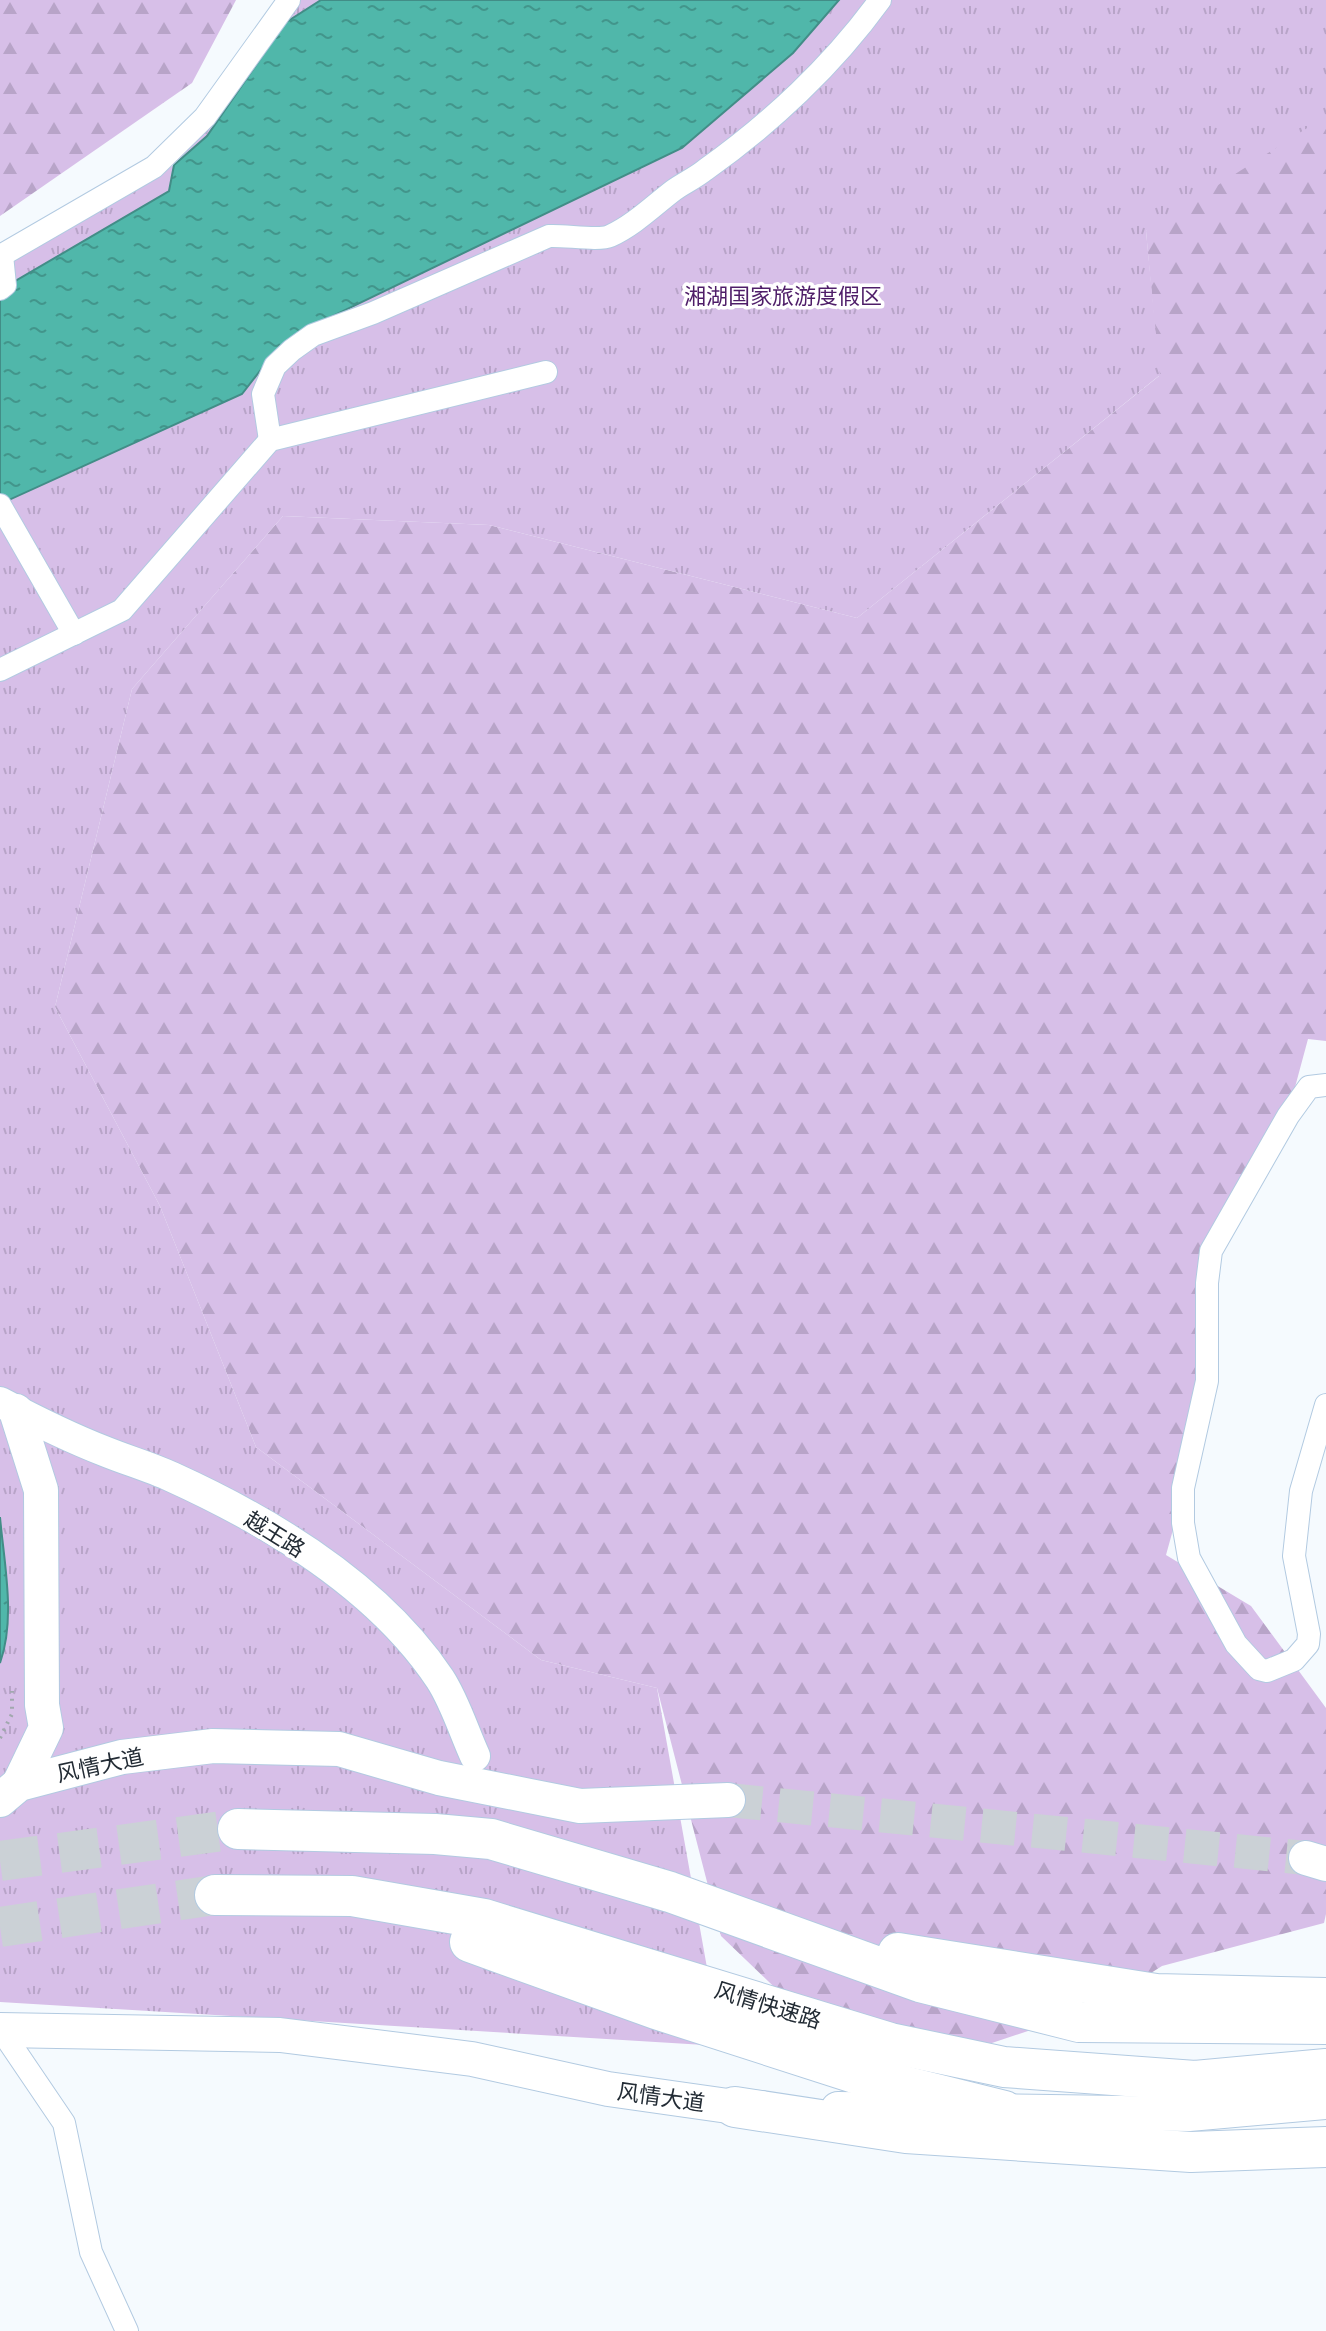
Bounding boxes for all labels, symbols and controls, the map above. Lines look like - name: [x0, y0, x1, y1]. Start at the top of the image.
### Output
- park label: 湘湖国家旅游度假区: [684, 283, 882, 309]
- street label: 越王路: [240, 1505, 310, 1563]
- street label: 风情大道: [54, 1743, 146, 1787]
- street label: 风情快速路: [712, 1976, 824, 2034]
- street label: 风情大道: [616, 2078, 706, 2116]

